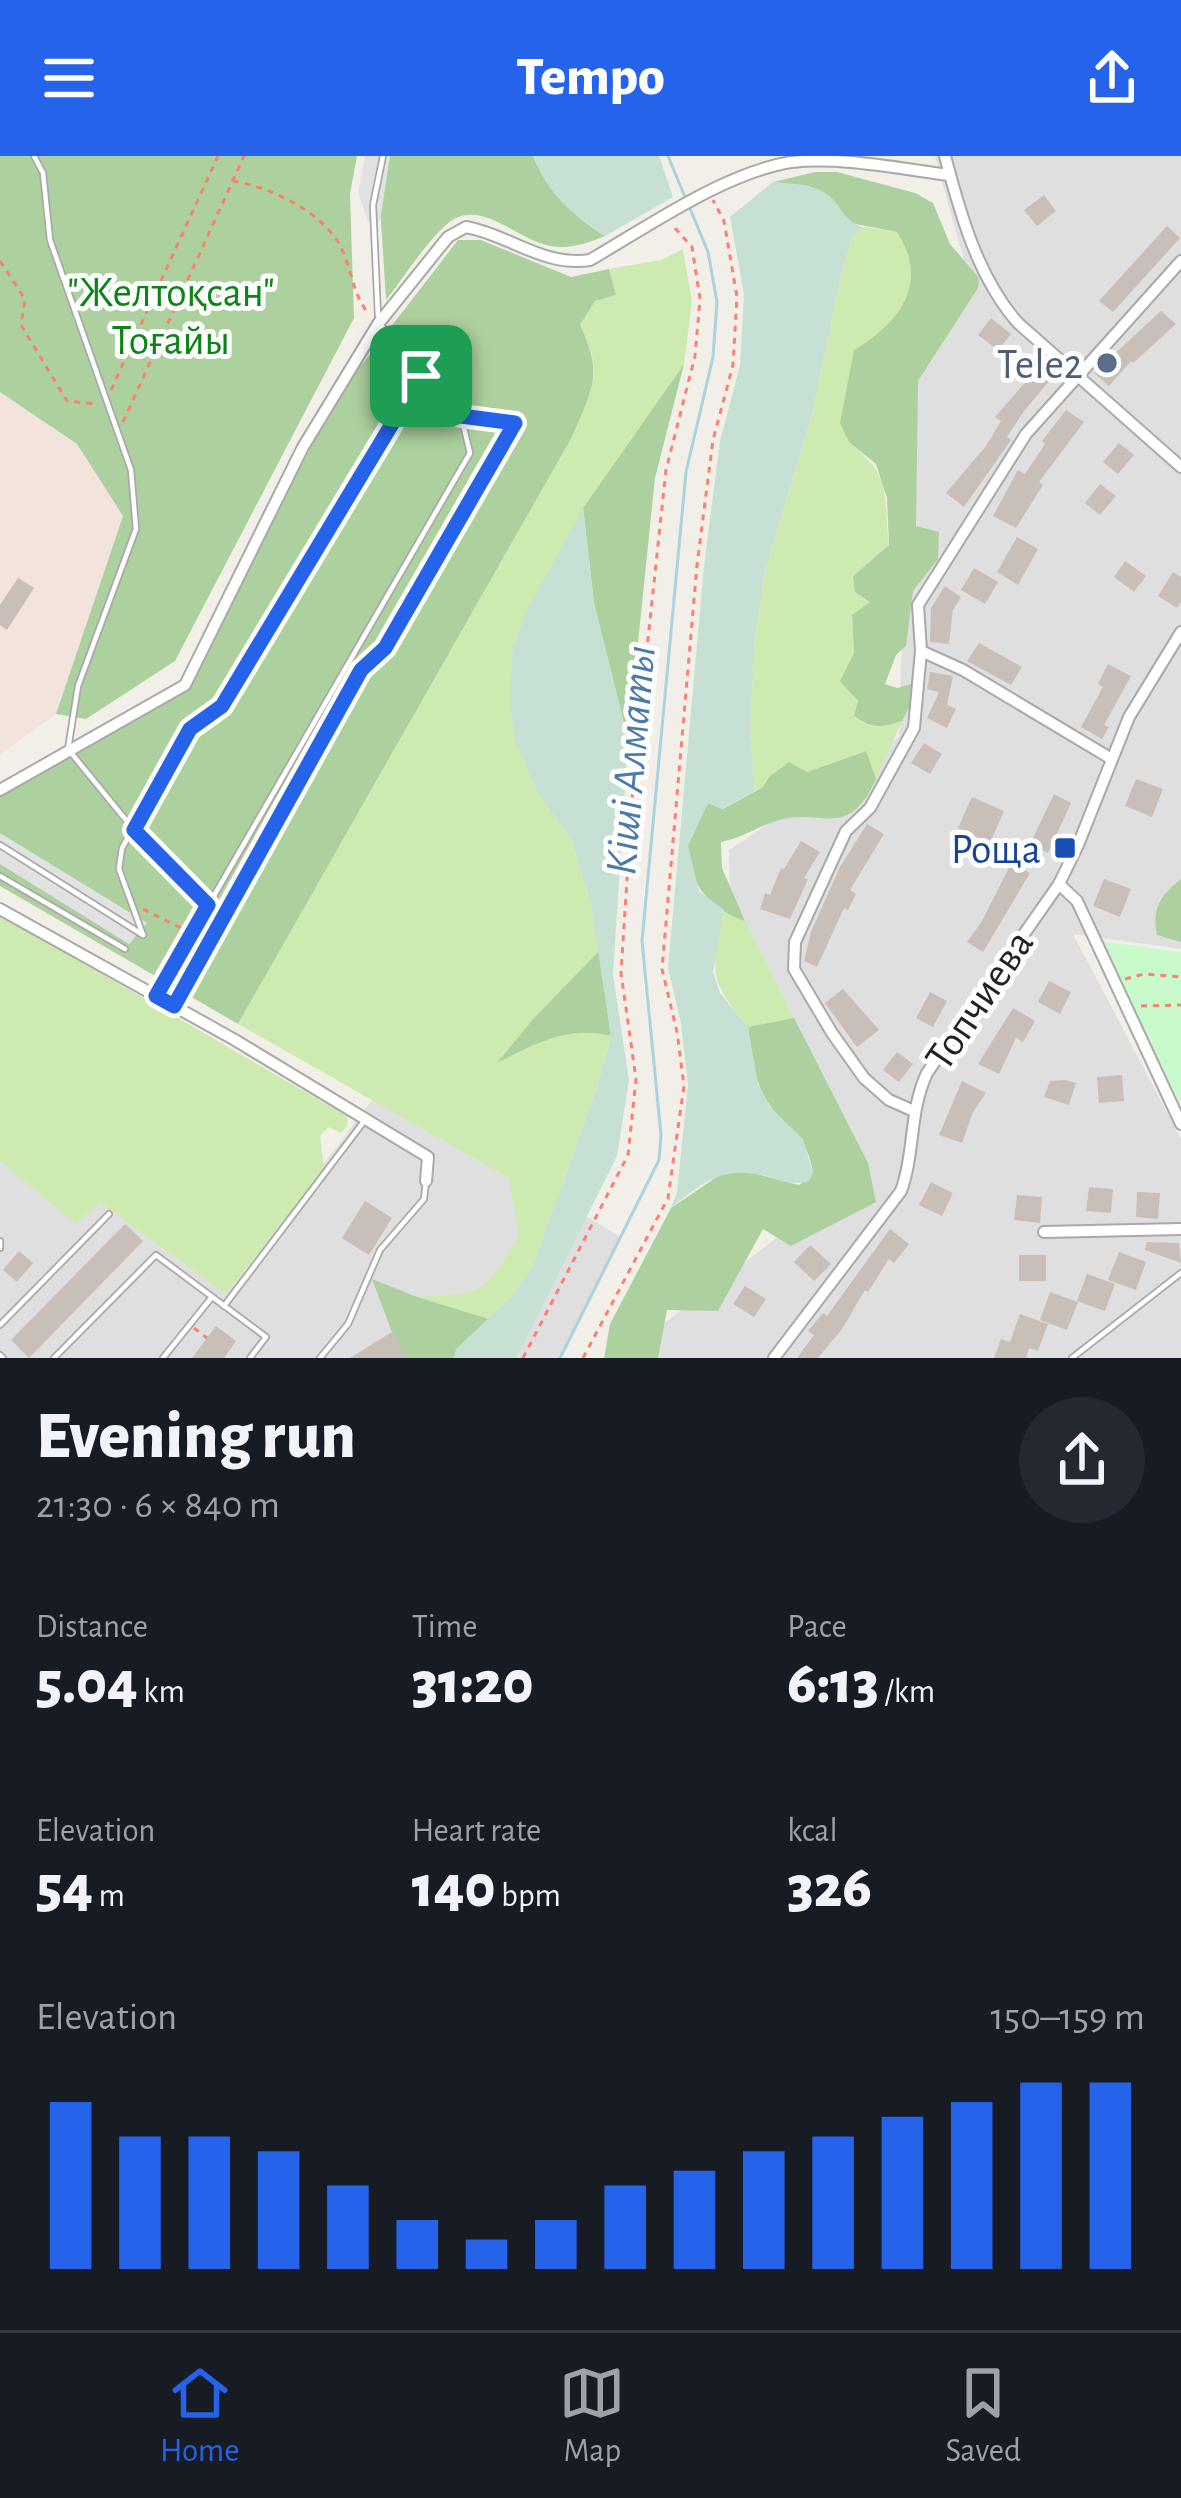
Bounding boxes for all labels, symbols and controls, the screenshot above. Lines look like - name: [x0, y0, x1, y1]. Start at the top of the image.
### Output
- icon: menu: [36, 45, 102, 111]
- icon: share: [1079, 45, 1145, 111]
- text: Tempo: [516, 51, 665, 105]
- park label: "Желтоқсан" Тоғайы: [67, 272, 275, 362]
- pin: [370, 325, 472, 427]
- icon: arrive: [388, 343, 454, 409]
- place label: Tele2: [997, 344, 1083, 386]
- marker: Tele2: [1094, 350, 1120, 376]
- water label: Кіші Алматы: [599, 643, 664, 877]
- place label: Роща: [950, 829, 1041, 871]
- marker: Роща: [1052, 835, 1078, 861]
- street label: Топчиева: [918, 923, 1041, 1077]
- button: share: [1019, 1397, 1145, 1523]
- text: Evening run: [36, 1404, 356, 1470]
- text: 21:30 · 6 × 840 m: [36, 1486, 280, 1525]
- text: Distance: [36, 1611, 148, 1644]
- text: Time: [412, 1611, 477, 1644]
- text: Pace: [787, 1611, 847, 1644]
- text: 5.04: [36, 1654, 138, 1714]
- text: 31:20: [412, 1654, 534, 1714]
- text: 6:13: [787, 1654, 879, 1714]
- text: km: [138, 1676, 185, 1709]
- text: /km: [879, 1676, 935, 1709]
- text: Elevation: [36, 1815, 155, 1848]
- text: Heart rate: [412, 1815, 541, 1848]
- text: kcal: [787, 1815, 838, 1848]
- text: 54: [36, 1858, 93, 1918]
- text: 140: [412, 1858, 496, 1918]
- text: 326: [787, 1858, 872, 1918]
- text: m: [93, 1880, 125, 1913]
- text: bpm: [496, 1880, 561, 1913]
- text: Elevation: [36, 1998, 177, 2037]
- text: 150–159 m: [990, 1998, 1145, 2037]
- tab: Home: [160, 2360, 239, 2472]
- tab: Map: [559, 2360, 625, 2472]
- tab: Saved: [945, 2360, 1021, 2472]

